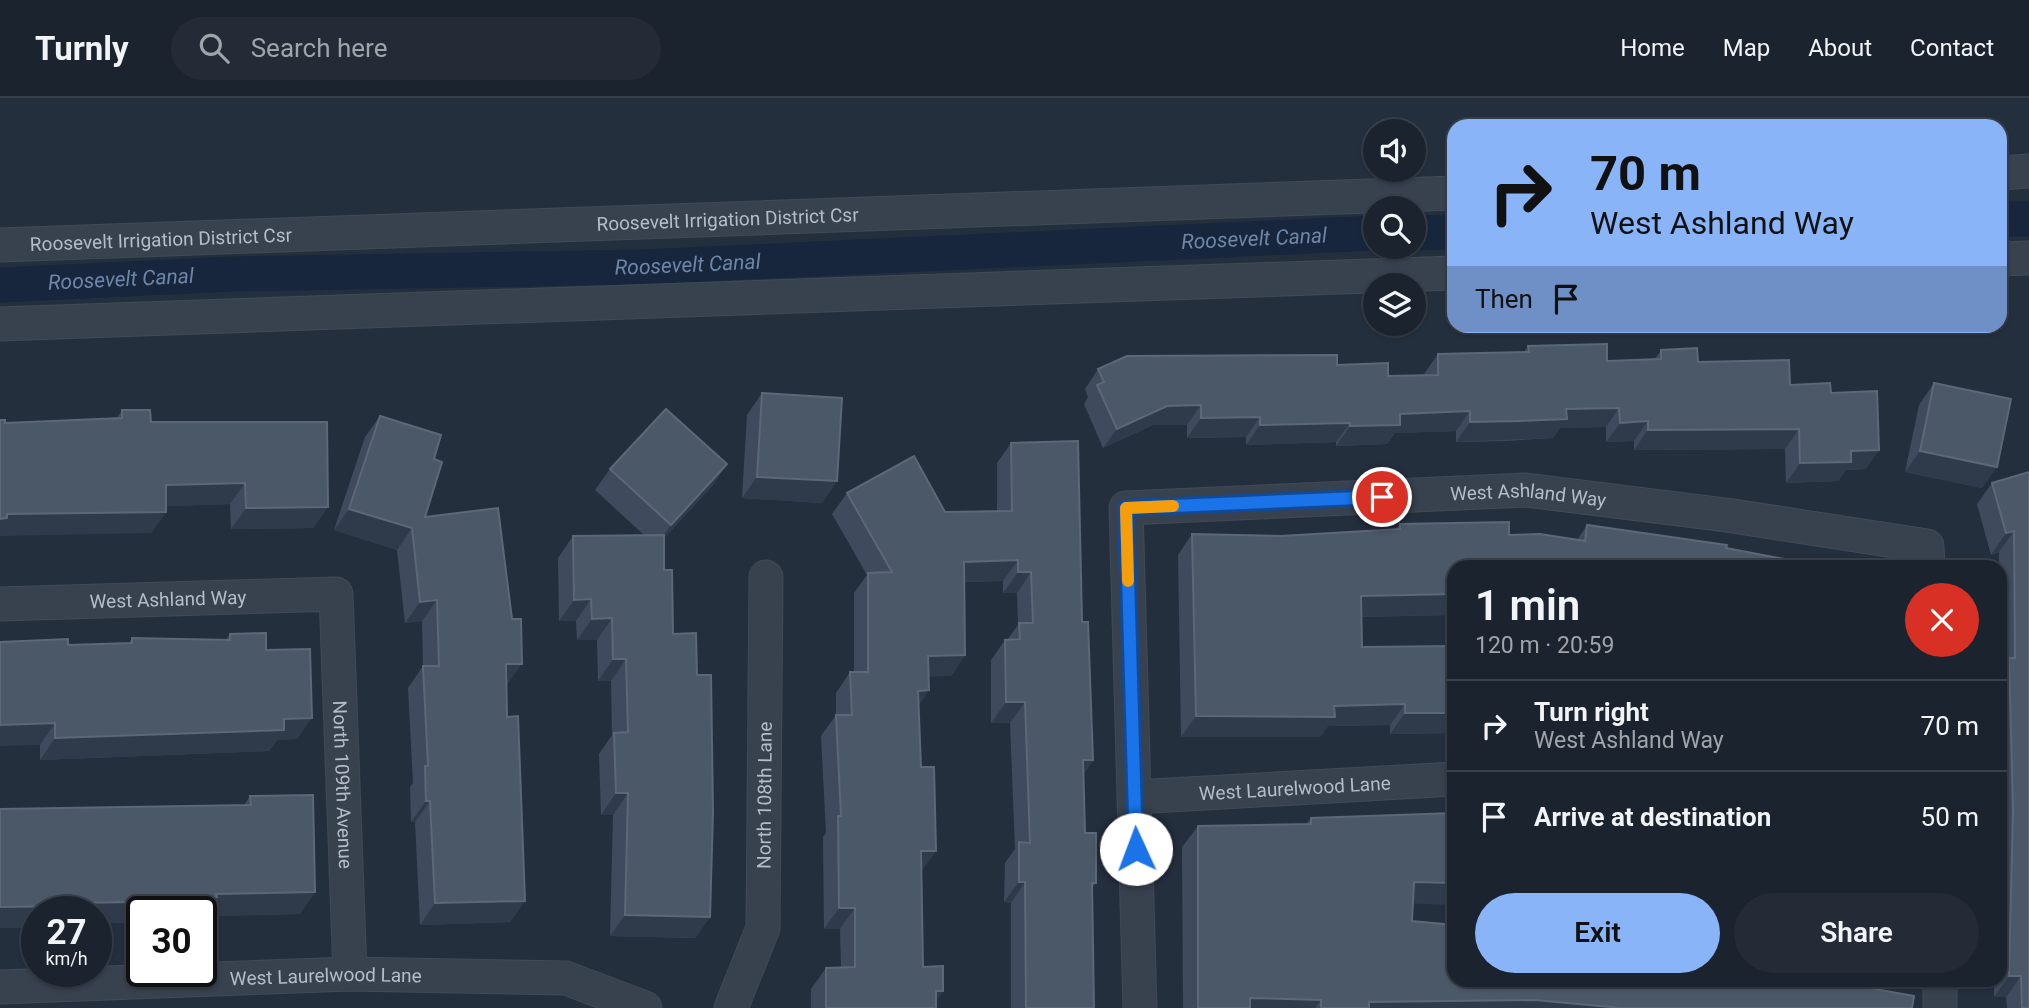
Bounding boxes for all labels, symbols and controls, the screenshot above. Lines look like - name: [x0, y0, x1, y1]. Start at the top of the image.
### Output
- search box: [171, 17, 661, 80]
- text: Turnly: [35, 29, 129, 68]
- icon: search: [195, 29, 233, 67]
- text: Search here: [251, 33, 387, 63]
- text: Home: [1620, 34, 1685, 62]
- text: Map: [1723, 34, 1770, 62]
- text: About: [1808, 34, 1872, 62]
- text: Contact: [1910, 34, 1994, 62]
- map controls: [1363, 119, 1426, 336]
- button: sound: [1363, 119, 1426, 182]
- text: 70 m: [1590, 145, 1701, 202]
- icon: right: [1475, 147, 1566, 238]
- button: search: [1363, 196, 1426, 259]
- street label: Roosevelt Irrigation District Csr: [596, 203, 860, 236]
- text: West Ashland Way: [1590, 204, 1854, 242]
- water label: Roosevelt Canal: [1181, 223, 1329, 254]
- street label: Roosevelt Irrigation District Csr: [29, 224, 293, 256]
- water label: Roosevelt Canal: [614, 249, 762, 279]
- water label: Roosevelt Canal: [47, 264, 195, 295]
- button: layers: [1363, 273, 1426, 336]
- icon: arrive: [1547, 280, 1585, 318]
- text: Then: [1475, 284, 1533, 314]
- pin: [1352, 467, 1412, 527]
- icon: arrive: [1363, 478, 1401, 516]
- street label: West Ashland Way: [1450, 479, 1608, 512]
- text: 1 min: [1475, 581, 1580, 630]
- button: close: [1905, 583, 1979, 657]
- street label: West Ashland Way: [89, 586, 247, 613]
- text: 120 m · 20:59: [1475, 632, 1614, 659]
- text: Turn right: [1534, 697, 1649, 727]
- street label: North 109th Avenue: [328, 700, 357, 869]
- icon: right: [1475, 707, 1513, 745]
- text: 70 m: [1921, 711, 1979, 741]
- street label: North 108th Lane: [753, 721, 777, 869]
- text: West Ashland Way: [1534, 727, 1724, 754]
- street label: West Laurelwood Lane: [1198, 772, 1391, 805]
- icon: arrive: [1475, 798, 1513, 836]
- text: Arrive at destination: [1534, 802, 1771, 832]
- text: 50 m: [1921, 802, 1979, 832]
- position arrow: [1099, 812, 1173, 886]
- button: Exit: [1475, 893, 1720, 973]
- button: Share: [1734, 893, 1979, 973]
- speed limit sign: 30: [126, 896, 217, 987]
- text: 27: [46, 912, 87, 953]
- text: km/h: [45, 948, 88, 969]
- street label: West Laurelwood Lane: [229, 963, 422, 990]

